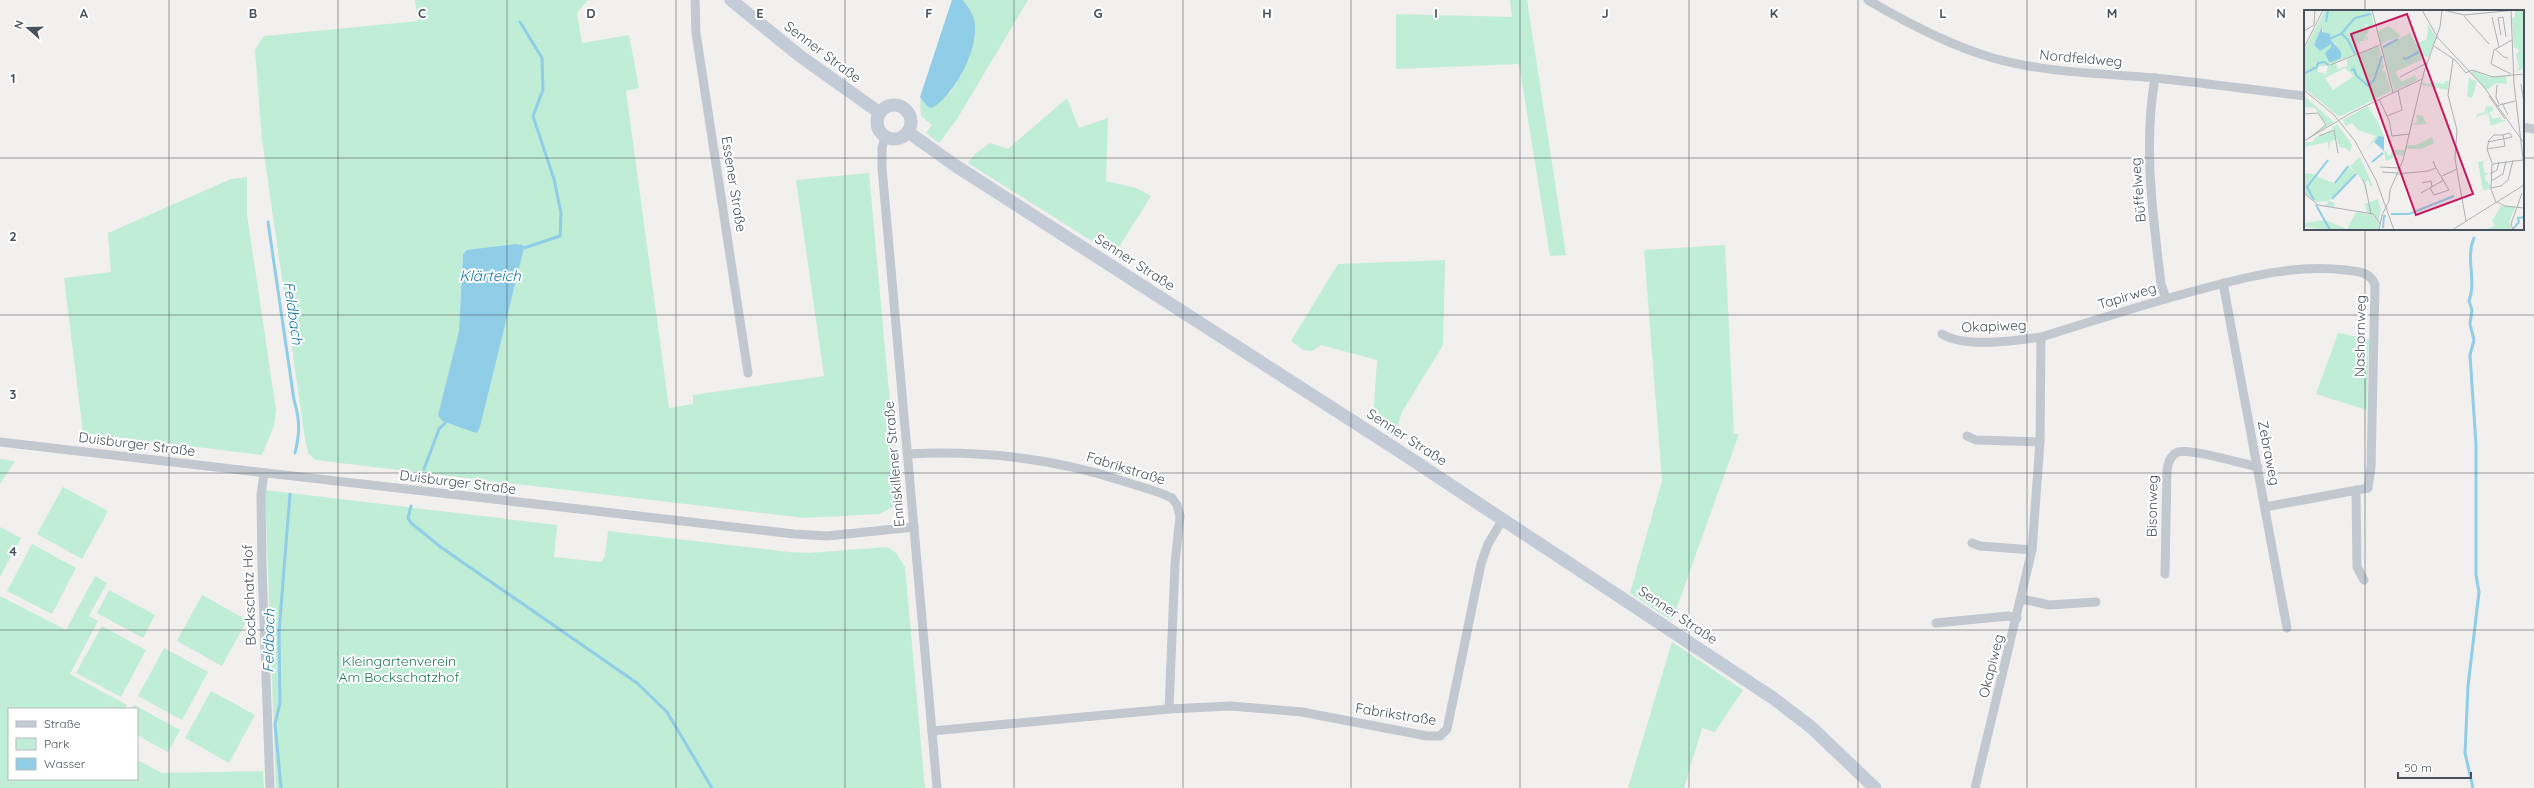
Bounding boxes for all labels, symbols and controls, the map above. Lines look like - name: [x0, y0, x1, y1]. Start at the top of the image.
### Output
- text: A: [80, 5, 89, 21]
- text: B: [249, 5, 257, 21]
- text: C: [418, 5, 426, 21]
- text: D: [586, 5, 596, 21]
- text: E: [756, 5, 764, 21]
- text: F: [925, 5, 933, 21]
- text: G: [1093, 5, 1103, 21]
- text: H: [1262, 5, 1272, 21]
- text: I: [1434, 5, 1438, 21]
- text: J: [1601, 5, 1609, 21]
- text: K: [1770, 5, 1779, 21]
- text: L: [1939, 5, 1947, 21]
- text: M: [2107, 5, 2117, 21]
- text: N: [2276, 5, 2286, 21]
- north arrow: [8, 8, 48, 48]
- inset map: [2304, 10, 2524, 230]
- street label: Senner Straße: [781, 17, 865, 87]
- text: N: [11, 18, 27, 31]
- street label: Nordfeldweg: [2039, 45, 2123, 71]
- text: 1: [10, 70, 16, 86]
- street label: Essener Straße: [718, 135, 750, 233]
- street label: Büffelweg: [2126, 157, 2150, 223]
- text: 2: [9, 228, 17, 244]
- street label: Senner Straße: [1092, 229, 1178, 295]
- water label: Klärteich: [459, 266, 521, 285]
- street label: Tapirweg: [2096, 279, 2158, 313]
- water label: Feldbach: [280, 280, 307, 346]
- street label: Nashornweg: [2350, 295, 2370, 377]
- street label: Okapiweg: [1961, 316, 2027, 336]
- text: 3: [10, 386, 17, 402]
- street label: Enniskillener Straße: [880, 400, 908, 528]
- street label: Senner Straße: [1364, 404, 1450, 470]
- street label: Zebraweg: [2254, 419, 2284, 487]
- street label: Duisburger Straße: [78, 428, 197, 460]
- street label: Fabrikstraße: [1084, 447, 1168, 489]
- street label: Duisburger Straße: [399, 466, 518, 498]
- street label: Bisonweg: [2142, 475, 2162, 537]
- text: 4: [9, 543, 17, 559]
- street label: Bockschatz Hof: [238, 544, 260, 646]
- street label: Senner Straße: [1635, 582, 1721, 648]
- water label: Feldbach: [258, 609, 279, 673]
- street label: Okapiweg: [1974, 632, 2008, 700]
- park label: Kleingartenverein Am Bockschatzhof: [338, 652, 460, 686]
- street label: Fabrikstraße: [1354, 699, 1438, 729]
- legend: [8, 708, 138, 780]
- text: Straße: [44, 716, 81, 731]
- text: Park: [44, 736, 69, 751]
- scale bar: [2398, 754, 2471, 780]
- text: Wasser: [44, 756, 86, 771]
- text: 50 m: [2404, 760, 2432, 775]

